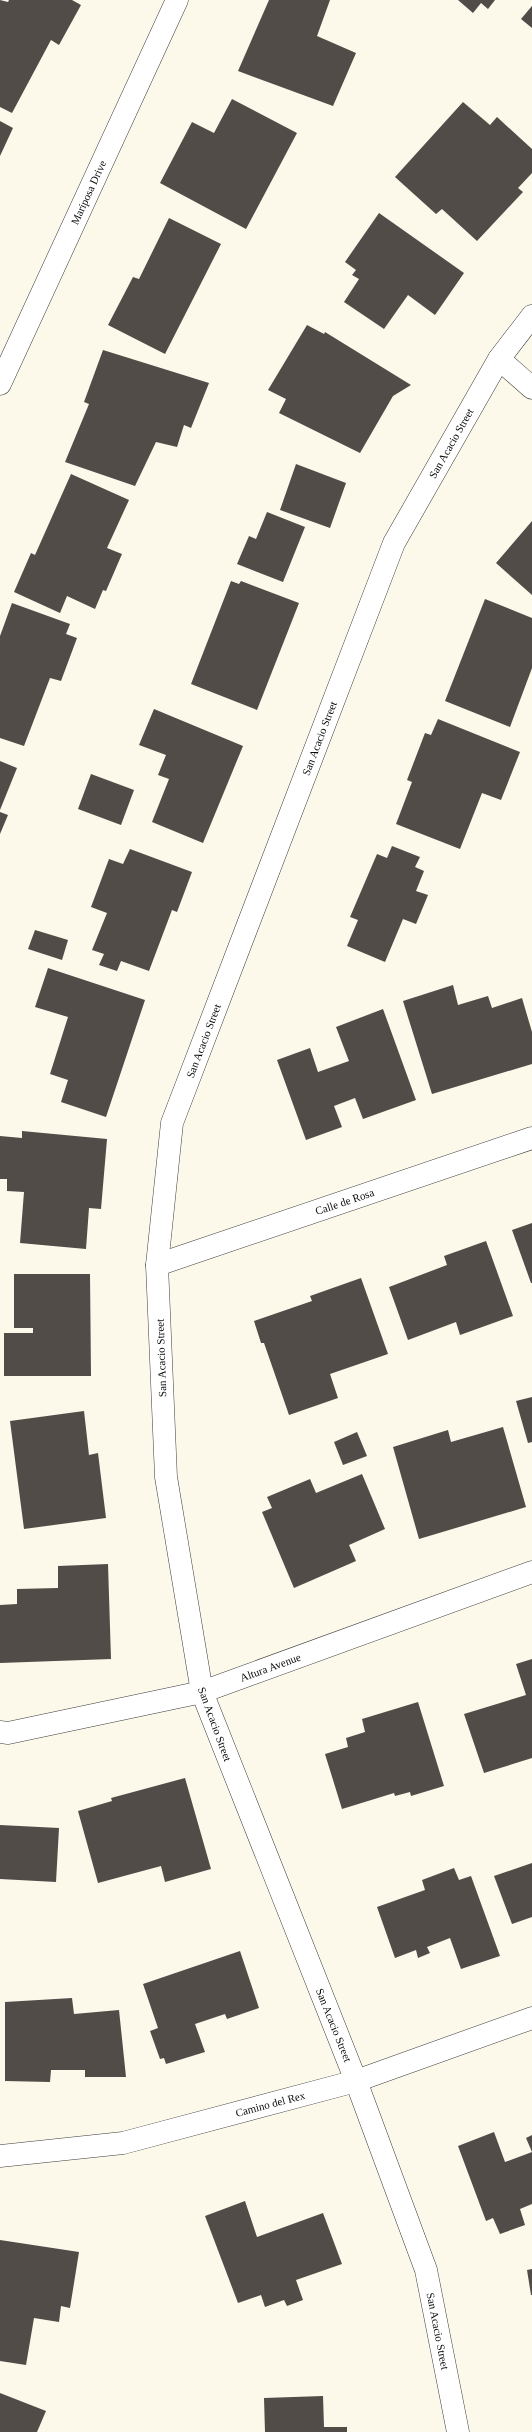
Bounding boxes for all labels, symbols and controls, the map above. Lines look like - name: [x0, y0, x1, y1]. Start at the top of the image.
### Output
- street label: Mariposa Drive: [68, 158, 108, 226]
- street label: San Acacio Street: [426, 406, 476, 480]
- street label: San Acacio Street: [300, 700, 339, 777]
- street label: San Acacio Street: [184, 1002, 223, 1080]
- street label: Calle de Rosa: [314, 1186, 376, 1217]
- street label: San Acacio Street: [154, 1319, 168, 1397]
- street label: Altura Avenue: [238, 1651, 302, 1684]
- street label: San Acacio Street: [196, 1685, 234, 1763]
- street label: San Acacio Street: [314, 1986, 354, 2064]
- street label: Camino del Rex: [234, 2089, 307, 2119]
- street label: San Acacio Street: [425, 2291, 451, 2371]

